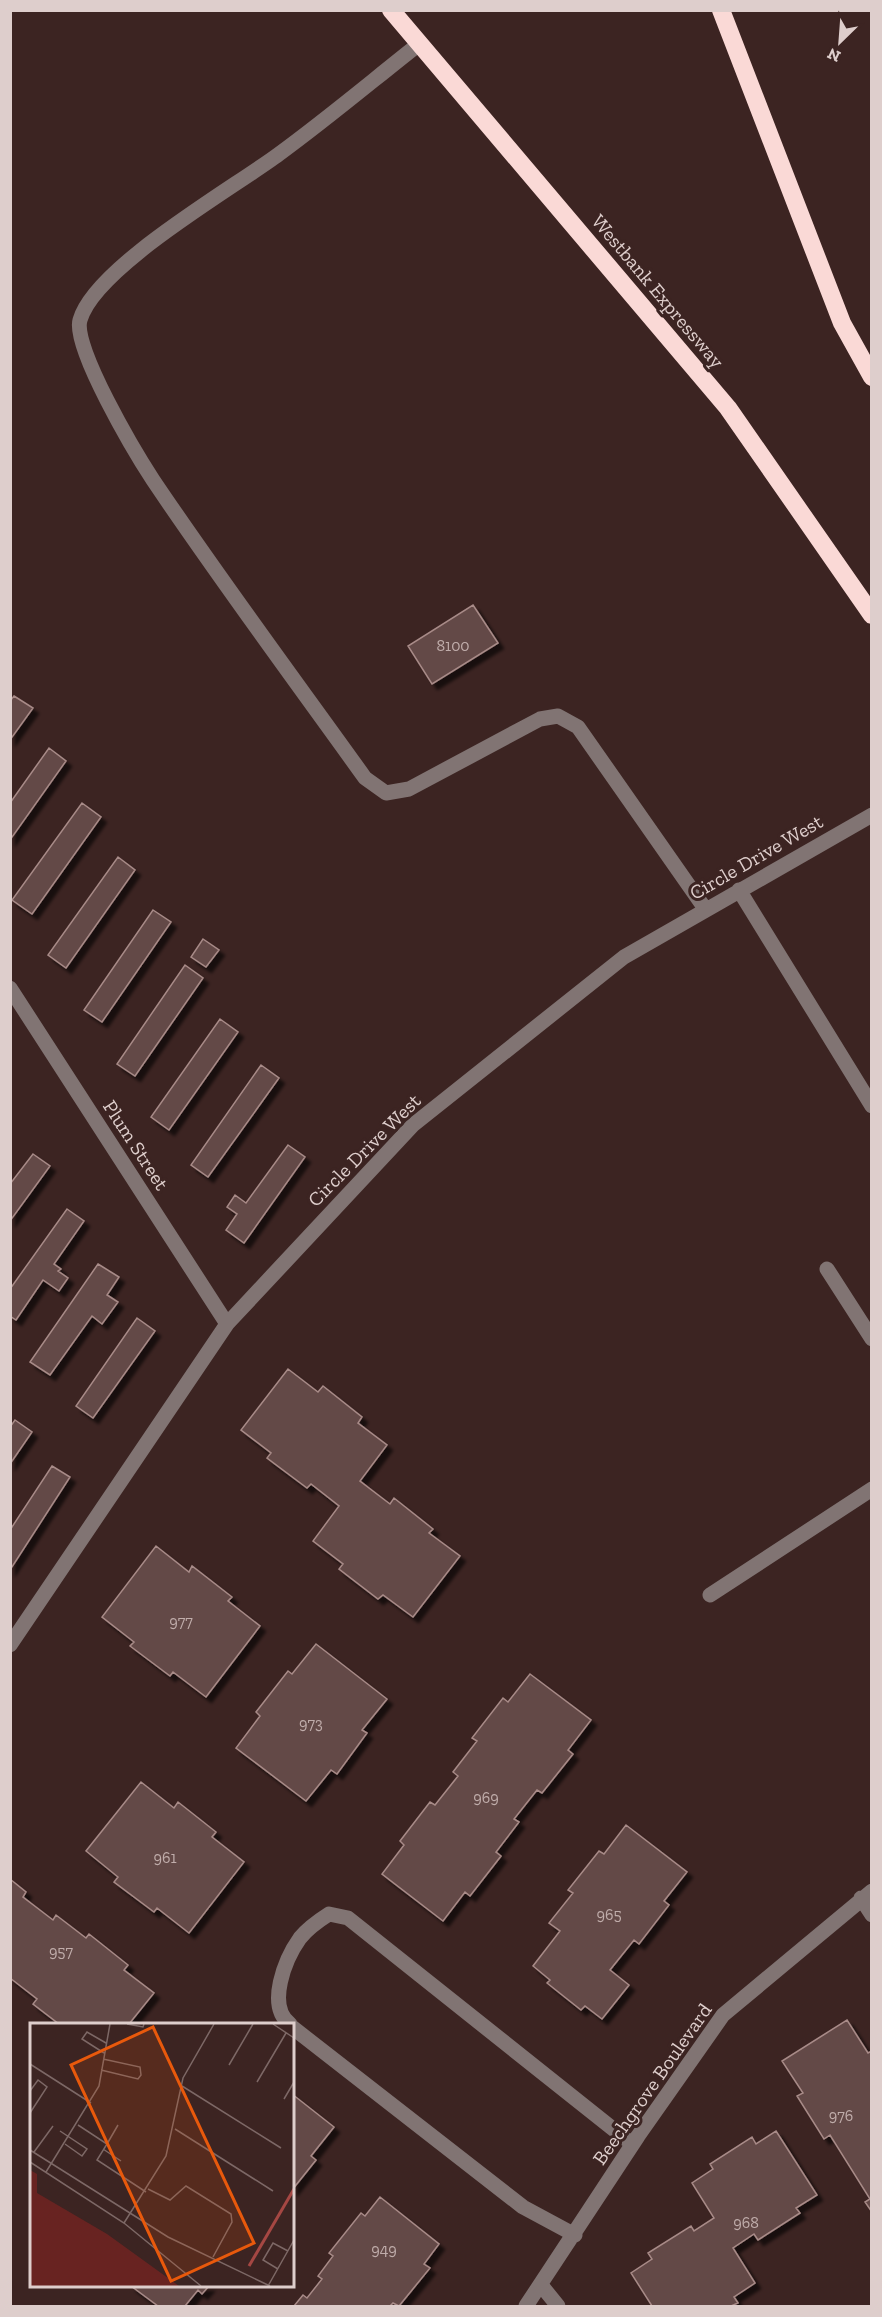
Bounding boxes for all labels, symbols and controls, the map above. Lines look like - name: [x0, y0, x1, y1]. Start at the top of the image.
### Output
- north arrow: [810, 12, 870, 72]
- text: N: [824, 44, 843, 66]
- street label: Westbank Expressway: [587, 209, 730, 373]
- house number: 8100: [436, 636, 470, 655]
- street label: Circle Drive West: [685, 809, 827, 905]
- street label: Circle Drive West: [303, 1088, 426, 1211]
- street label: Plum Street: [98, 1095, 174, 1195]
- house number: 977: [169, 1612, 193, 1631]
- house number: 973: [299, 1714, 323, 1733]
- house number: 969: [473, 1788, 499, 1807]
- house number: 961: [153, 1848, 177, 1867]
- house number: 965: [596, 1905, 622, 1924]
- house number: 957: [49, 1942, 74, 1961]
- street label: Beechgrove Boulevard: [587, 1999, 717, 2169]
- inset map: [30, 2023, 294, 2287]
- house number: 976: [829, 2106, 853, 2125]
- house number: 968: [733, 2213, 759, 2232]
- house number: 949: [371, 2240, 397, 2259]

